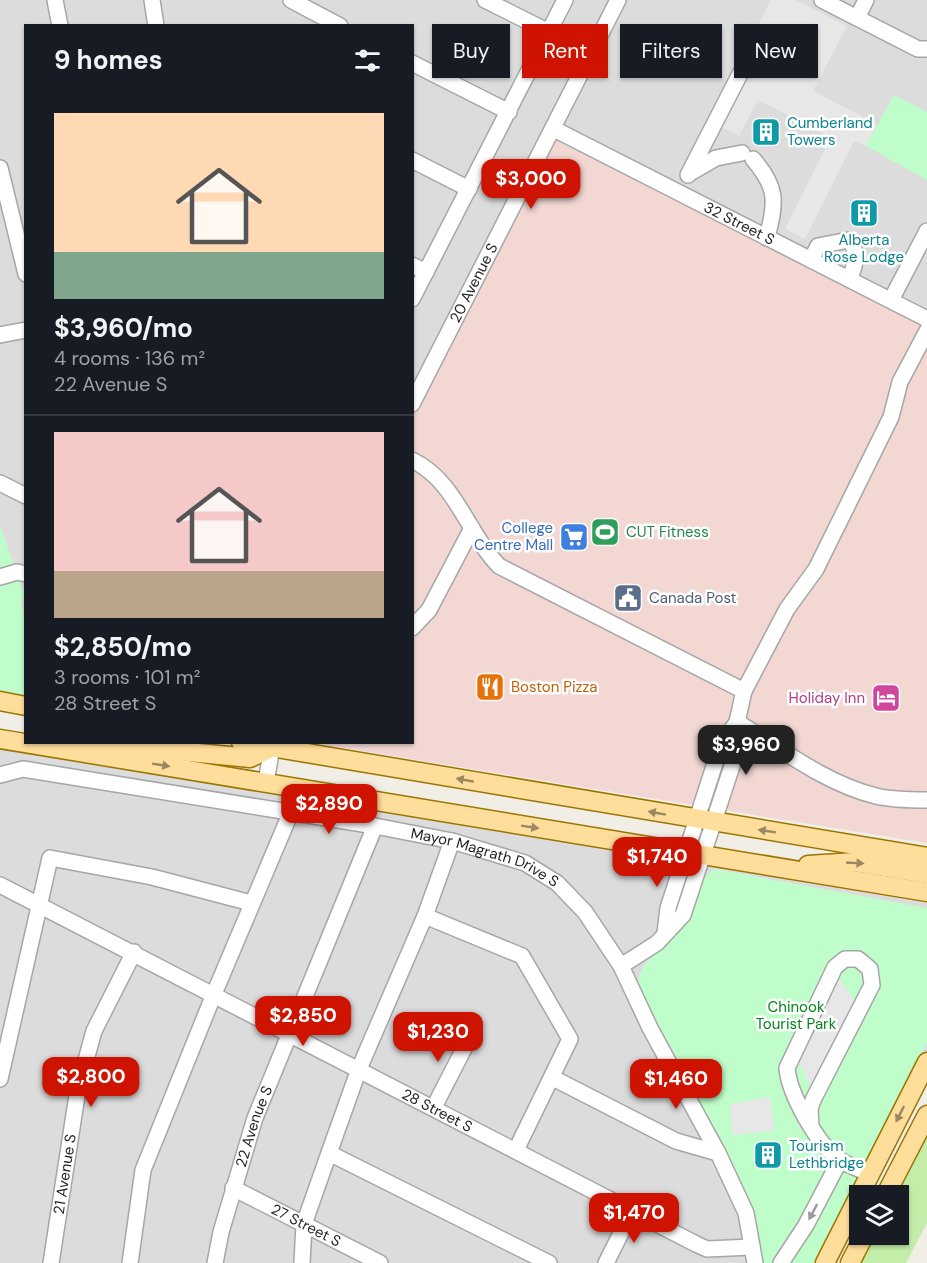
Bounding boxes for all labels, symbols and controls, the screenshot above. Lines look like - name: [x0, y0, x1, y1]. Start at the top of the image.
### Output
- chip: Buy: [432, 24, 510, 78]
- chip: Rent: [522, 24, 608, 78]
- chip: Filters: [620, 24, 722, 78]
- chip: New: [734, 24, 818, 78]
- text: 9 homes: [54, 43, 163, 77]
- icon: filters: [351, 44, 384, 77]
- place label: Cumberland Towers: [787, 113, 873, 150]
- building icon: Cumberland Towers: [750, 116, 782, 148]
- icon: home: [165, 152, 273, 260]
- pin: $3,000: [482, 159, 580, 210]
- text: $3,000: [495, 165, 567, 191]
- street label: 32 Street S: [701, 197, 778, 250]
- building icon: Alberta Rose Lodge: [848, 197, 880, 229]
- place label: Alberta Rose Lodge: [824, 230, 904, 267]
- street label: 20 Avenue S: [445, 240, 502, 326]
- text: $3,960/mo: [54, 311, 193, 345]
- text: 4 rooms · 136 m²: [54, 345, 205, 371]
- text: 22 Avenue S: [54, 371, 167, 397]
- icon: home: [165, 471, 273, 579]
- sports icon: CUT Fitness: [589, 516, 621, 548]
- place label: College Centre Mall: [474, 518, 553, 555]
- supermarket icon: College Centre Mall: [558, 521, 590, 553]
- place label: CUT Fitness: [626, 522, 709, 542]
- public building icon: Canada Post: [612, 582, 644, 614]
- place label: Canada Post: [649, 588, 737, 608]
- text: $2,850/mo: [54, 630, 192, 664]
- text: 3 rooms · 101 m²: [54, 664, 200, 690]
- restaurant icon: Boston Pizza: [474, 671, 506, 703]
- place label: Boston Pizza: [511, 677, 598, 697]
- hotel icon: Holiday Inn: [870, 682, 902, 714]
- place label: Holiday Inn: [789, 688, 865, 708]
- text: 28 Street S: [54, 690, 156, 716]
- pin: $3,960: [697, 725, 795, 776]
- text: $3,960: [712, 731, 780, 757]
- one-way arrow: [152, 761, 171, 770]
- one-way arrow: [455, 775, 474, 784]
- pin: $2,890: [280, 784, 378, 835]
- text: $2,890: [295, 790, 363, 816]
- one-way arrow: [647, 808, 666, 817]
- one-way arrow: [521, 822, 540, 831]
- street label: Mayor Magrath Drive S: [409, 823, 563, 892]
- one-way arrow: [757, 826, 776, 835]
- pin: $1,740: [608, 837, 706, 888]
- text: $1,740: [626, 843, 688, 869]
- one-way arrow: [846, 859, 865, 868]
- pin: $2,850: [254, 996, 352, 1047]
- park label: Chinook Tourist Park: [756, 997, 837, 1034]
- text: $2,850: [269, 1002, 337, 1028]
- pin: $1,230: [389, 1012, 487, 1063]
- text: $1,230: [407, 1018, 469, 1044]
- pin: $2,800: [42, 1057, 140, 1108]
- pin: $1,460: [627, 1059, 725, 1110]
- text: $2,800: [56, 1063, 126, 1089]
- text: $1,460: [644, 1065, 708, 1091]
- street label: 22 Avenue S: [231, 1083, 277, 1170]
- street label: 28 Street S: [399, 1084, 476, 1137]
- one-way arrow: [896, 1106, 905, 1123]
- street label: 21 Avenue S: [49, 1132, 81, 1216]
- place label: Tourism Lethbridge: [789, 1136, 864, 1173]
- building icon: Tourism Lethbridge: [752, 1139, 784, 1171]
- map controls: [849, 1185, 909, 1245]
- button: layers: [849, 1185, 909, 1245]
- pin: $1,470: [585, 1193, 683, 1244]
- street label: 27 Street S: [268, 1199, 345, 1252]
- text: $1,470: [603, 1199, 665, 1225]
- one-way arrow: [808, 1204, 818, 1221]

